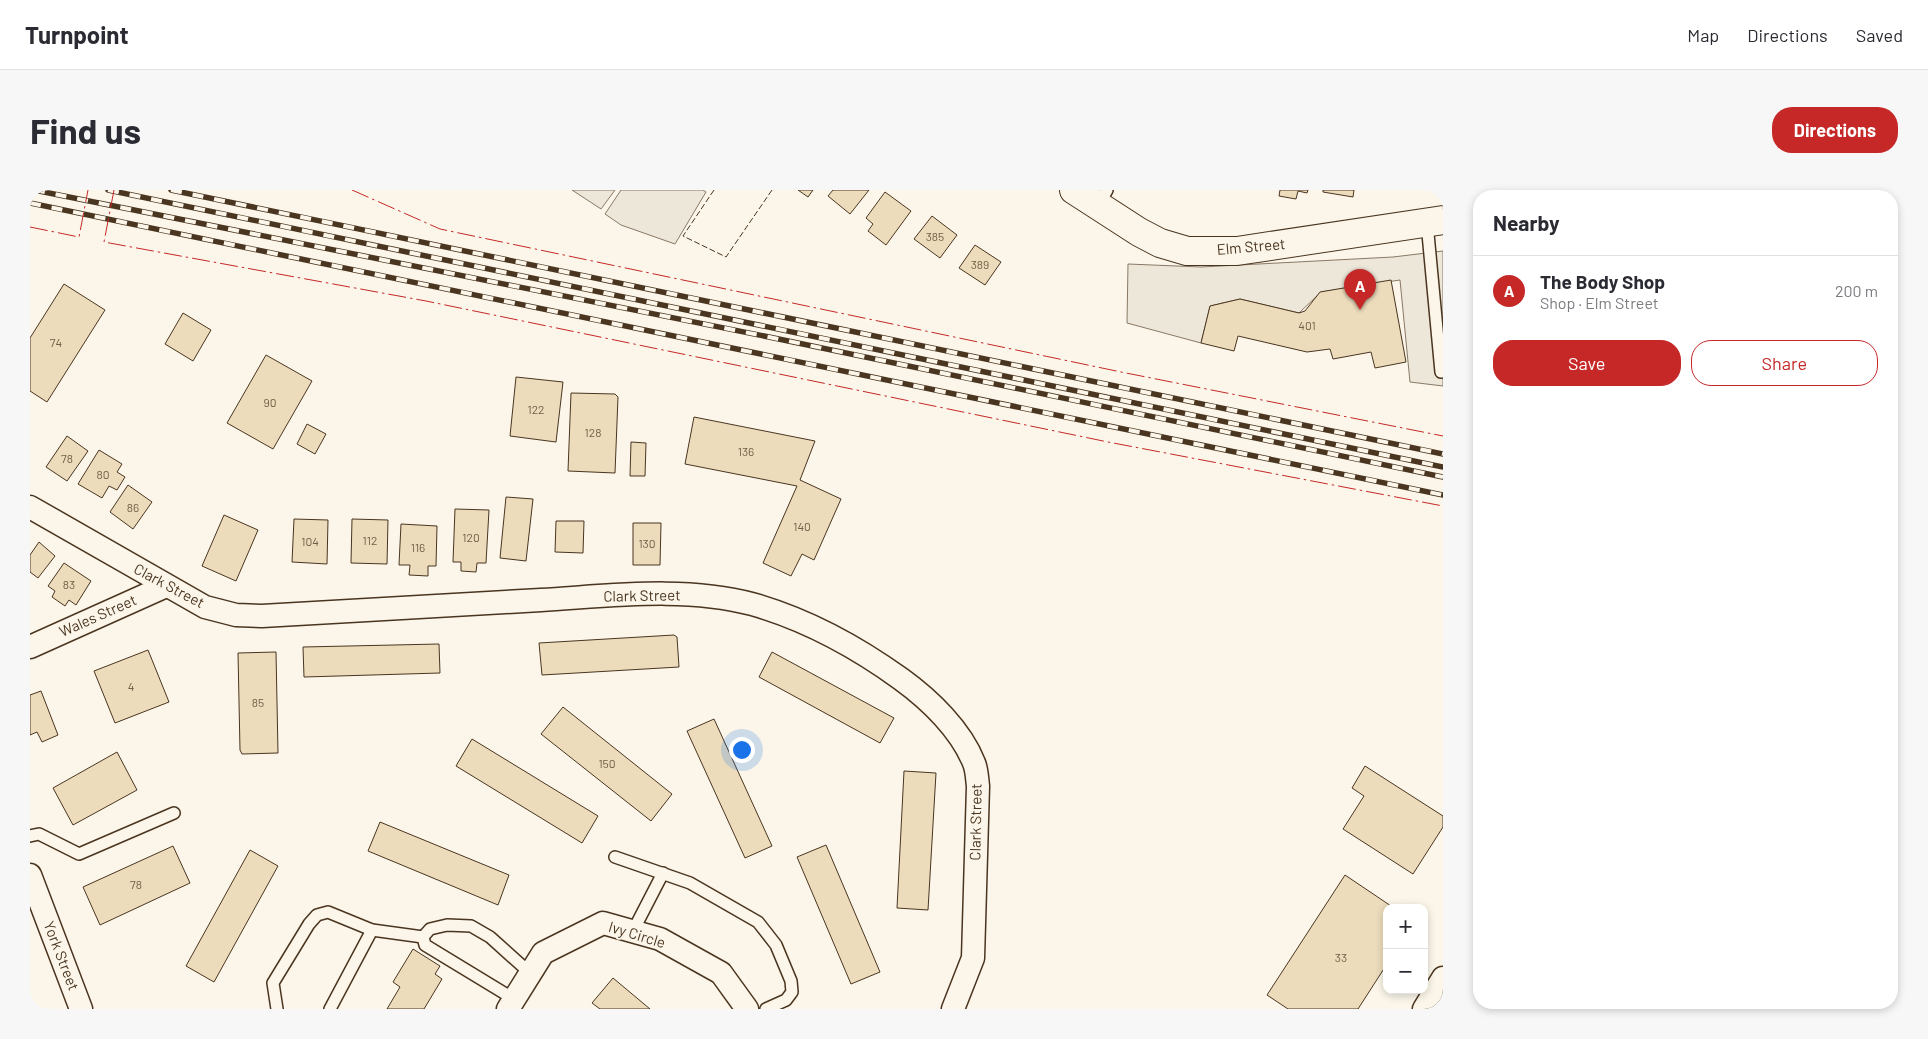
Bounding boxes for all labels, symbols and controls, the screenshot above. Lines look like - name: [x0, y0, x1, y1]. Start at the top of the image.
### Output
- text: Turnpoint: [25, 20, 129, 49]
- text: Map: [1687, 24, 1719, 46]
- text: Directions: [1747, 24, 1828, 46]
- text: Saved: [1856, 24, 1903, 46]
- button: Directions: [1772, 107, 1898, 153]
- text: Find us: [30, 109, 141, 151]
- text: Nearby: [1493, 210, 1559, 235]
- house number: 385: [926, 229, 944, 243]
- street label: Elm Street: [1216, 234, 1286, 258]
- house number: 389: [971, 257, 989, 271]
- pin: A: [1344, 269, 1376, 310]
- text: The Body Shop: [1540, 270, 1665, 293]
- text: A: [1504, 281, 1514, 300]
- text: 200 m: [1835, 281, 1878, 300]
- text: Shop · Elm Street: [1540, 293, 1659, 312]
- house number: 401: [1298, 318, 1316, 332]
- house number: 74: [50, 335, 62, 349]
- button: Save: [1493, 340, 1681, 386]
- button: Share: [1691, 340, 1878, 386]
- house number: 90: [263, 395, 277, 409]
- house number: 122: [527, 402, 545, 416]
- house number: 128: [585, 425, 601, 439]
- house number: 136: [738, 444, 754, 458]
- house number: 78: [61, 451, 73, 465]
- house number: 80: [96, 467, 110, 481]
- house number: 86: [127, 500, 139, 514]
- house number: 140: [793, 519, 811, 533]
- house number: 120: [462, 530, 480, 544]
- house number: 112: [363, 533, 377, 547]
- house number: 104: [301, 534, 319, 548]
- house number: 130: [638, 536, 656, 550]
- house number: 116: [411, 540, 425, 554]
- street label: Clark Street: [131, 559, 208, 611]
- house number: 83: [63, 577, 75, 591]
- street label: Clark Street: [603, 585, 681, 605]
- street label: Wales Street: [56, 590, 139, 640]
- house number: 4: [128, 679, 134, 693]
- house number: 85: [252, 695, 264, 709]
- your location: [729, 737, 755, 763]
- house number: 150: [598, 756, 616, 770]
- street label: Clark Street: [965, 783, 985, 861]
- house number: 78: [130, 877, 142, 891]
- map controls: [1383, 904, 1428, 994]
- button: +: [1383, 904, 1428, 949]
- street label: Ivy Circle: [607, 917, 668, 951]
- street label: York Street: [41, 918, 83, 993]
- button: −: [1383, 949, 1428, 994]
- house number: 33: [1335, 950, 1347, 964]

